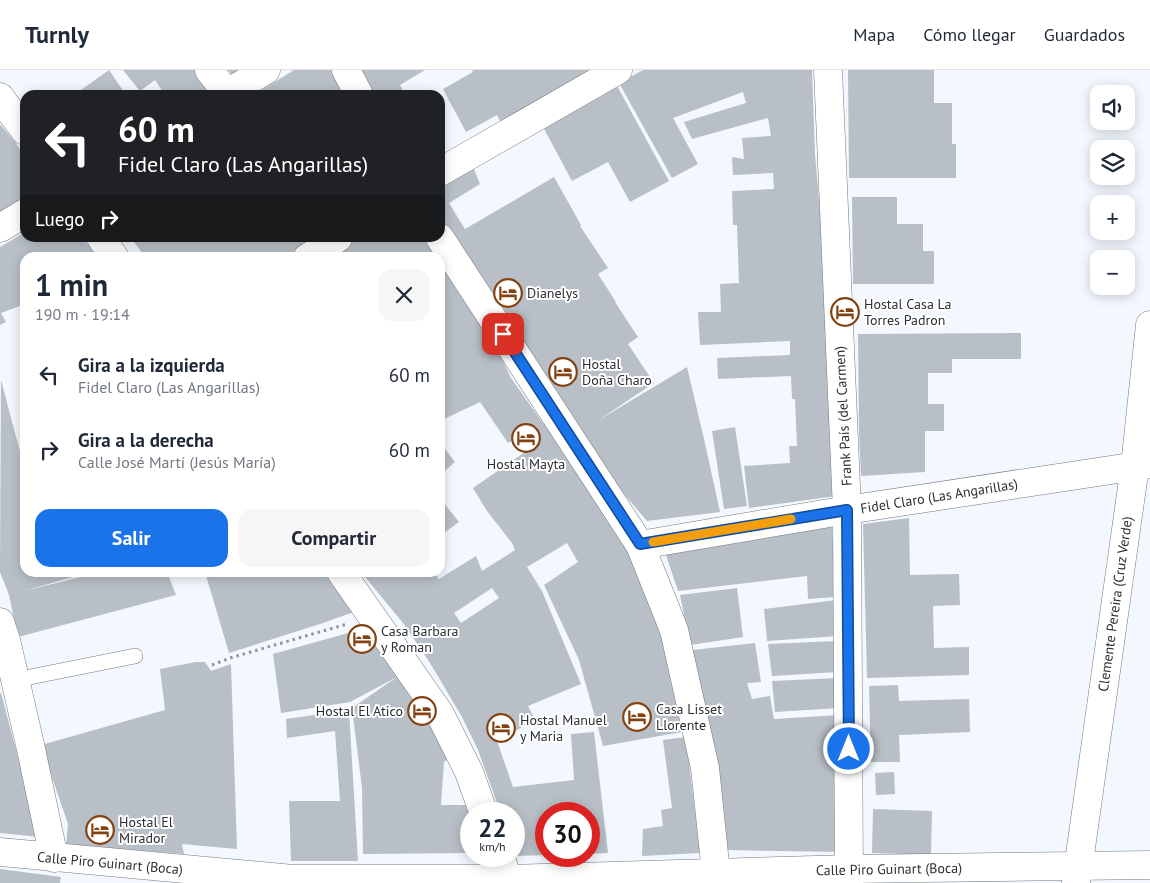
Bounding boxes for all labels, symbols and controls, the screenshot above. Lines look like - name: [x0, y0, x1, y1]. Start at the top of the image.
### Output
- text: Turnly: [25, 19, 89, 50]
- text: Mapa: [853, 23, 895, 46]
- text: Cómo llegar: [923, 23, 1016, 46]
- text: Guardados: [1044, 23, 1125, 46]
- map controls: [1090, 85, 1135, 295]
- button: sound: [1090, 85, 1135, 130]
- text: 60 m: [118, 106, 195, 152]
- icon: left: [35, 110, 100, 175]
- button: layers: [1090, 140, 1135, 185]
- text: Fidel Claro (Las Angarillas): [118, 150, 368, 178]
- button: +: [1090, 195, 1135, 240]
- icon: right: [95, 205, 123, 233]
- text: Luego: [35, 207, 85, 231]
- button: −: [1090, 250, 1135, 295]
- text: 1 min: [35, 265, 108, 304]
- button: close: [378, 269, 430, 321]
- hotel icon: Dianelys: [493, 278, 523, 308]
- place label: Dianelys: [527, 284, 578, 302]
- place label: Hostal Casa La Torres Padron: [864, 295, 952, 329]
- hotel icon: Hostal Casa La Torres Padron: [830, 297, 860, 327]
- text: 190 m · 19:14: [35, 304, 130, 324]
- pin: [482, 313, 524, 355]
- icon: arrive: [489, 320, 517, 348]
- street label: Frank País (del Carmen): [830, 345, 856, 486]
- text: Gira a la izquierda: [78, 353, 225, 377]
- place label: Hostal Doña Charo: [582, 355, 652, 389]
- hotel icon: Hostal Doña Charo: [548, 357, 578, 387]
- icon: left: [35, 361, 63, 389]
- text: 60 m: [389, 363, 430, 387]
- text: Fidel Claro (Las Angarillas): [78, 377, 260, 397]
- hotel icon: Hostal Mayta: [511, 423, 541, 453]
- text: Gira a la derecha: [78, 428, 214, 452]
- icon: right: [35, 436, 63, 464]
- text: 60 m: [389, 438, 430, 462]
- text: Calle José Martí (Jesús María): [78, 452, 276, 472]
- place label: Hostal Mayta: [487, 455, 565, 473]
- street label: Fidel Claro (Las Angarillas): [859, 475, 1019, 517]
- button: Salir: [35, 509, 228, 567]
- button: Compartir: [238, 509, 430, 567]
- street label: Clemente Pereira (Cruz Verde): [1094, 515, 1136, 693]
- place label: Casa Barbara y Roman: [381, 622, 458, 656]
- hotel icon: Casa Barbara y Roman: [347, 624, 377, 654]
- hotel icon: Hostal El Atico: [407, 696, 437, 726]
- place label: Casa Lisset Llorente: [656, 700, 722, 734]
- place label: Hostal El Atico: [316, 702, 403, 720]
- hotel icon: Casa Lisset Llorente: [622, 702, 652, 732]
- place label: Hostal Manuel y Maria: [520, 711, 607, 745]
- hotel icon: Hostal Manuel y Maria: [486, 713, 516, 743]
- position arrow: [822, 722, 874, 774]
- speed limit sign: 30: [535, 802, 600, 867]
- text: 22: [478, 812, 507, 844]
- place label: Hostal El Mirador: [119, 813, 173, 847]
- hotel icon: Hostal El Mirador: [85, 815, 115, 845]
- text: km/h: [479, 839, 506, 854]
- street label: Calle Piro Guinart (Boca): [36, 848, 184, 878]
- street label: Calle Piro Guinart (Boca): [816, 859, 962, 879]

